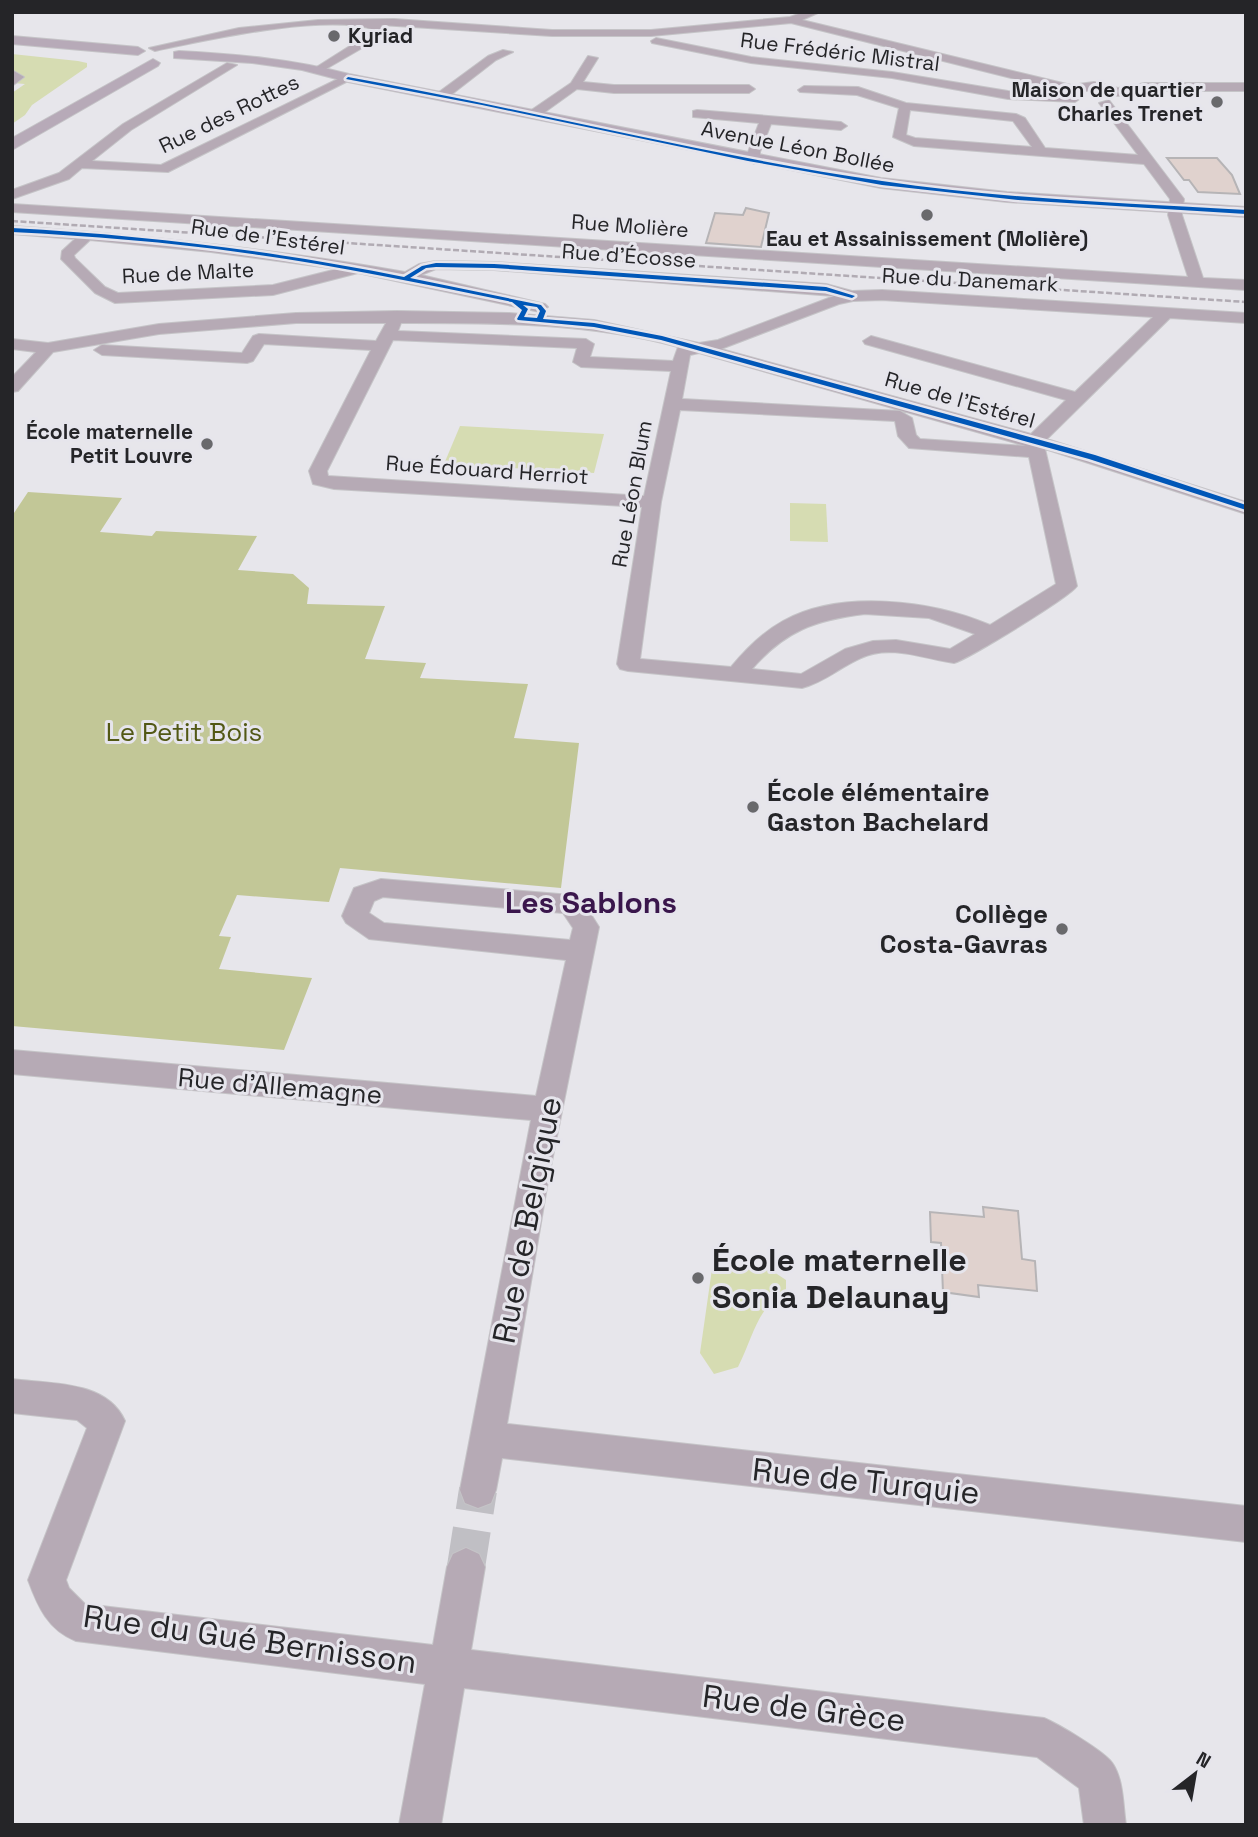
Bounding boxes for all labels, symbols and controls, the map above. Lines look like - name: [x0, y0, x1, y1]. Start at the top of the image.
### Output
- place label: Kyriad: [348, 22, 413, 49]
- street label: Rue Frédéric Mistral: [739, 26, 941, 77]
- marker: Kyriad: [326, 28, 342, 44]
- street label: Rue des Rottes: [154, 68, 303, 159]
- place label: Maison de quartier Charles Trenet: [1011, 76, 1203, 127]
- marker: Maison de quartier Charles Trenet: [1209, 94, 1225, 110]
- street label: Avenue Léon Bollée: [699, 114, 897, 179]
- marker: Eau et Assainissement (Molière): [919, 207, 935, 223]
- street label: Rue Molière: [570, 208, 690, 243]
- street label: Rue de l'Estérel: [189, 212, 347, 261]
- place label: Eau et Assainissement (Molière): [766, 225, 1088, 252]
- street label: Rue d'Écosse: [561, 237, 697, 274]
- street label: Rue de Malte: [121, 256, 255, 289]
- street label: Rue du Danemark: [881, 261, 1059, 298]
- street label: Rue de l'Estérel: [882, 365, 1038, 434]
- place label: École maternelle Petit Louvre: [26, 418, 193, 469]
- street label: Rue Léon Blum: [605, 418, 658, 570]
- marker: École maternelle Petit Louvre: [199, 436, 215, 452]
- street label: Rue Édouard Herriot: [385, 449, 589, 490]
- park label: Le Petit Bois: [106, 715, 262, 749]
- place label: École élémentaire Gaston Bachelard: [767, 775, 989, 839]
- marker: École élémentaire Gaston Bachelard: [745, 799, 761, 815]
- district label: Les Sablons: [505, 883, 677, 922]
- place label: Collège Costa-Gavras: [880, 897, 1048, 961]
- marker: Collège Costa-Gavras: [1054, 921, 1070, 937]
- street label: Rue d'Allemagne: [176, 1060, 384, 1112]
- street label: Rue de Belgique: [483, 1093, 571, 1347]
- place label: École maternelle Sonia Delaunay: [712, 1240, 967, 1317]
- marker: École maternelle Sonia Delaunay: [690, 1270, 706, 1286]
- street label: Rue de Turquie: [750, 1449, 982, 1513]
- street label: Rue du Gué Bernisson: [81, 1596, 419, 1682]
- street label: Rue de Grèce: [700, 1676, 908, 1740]
- north arrow: [1160, 1739, 1230, 1809]
- text: N: [1192, 1746, 1215, 1774]

